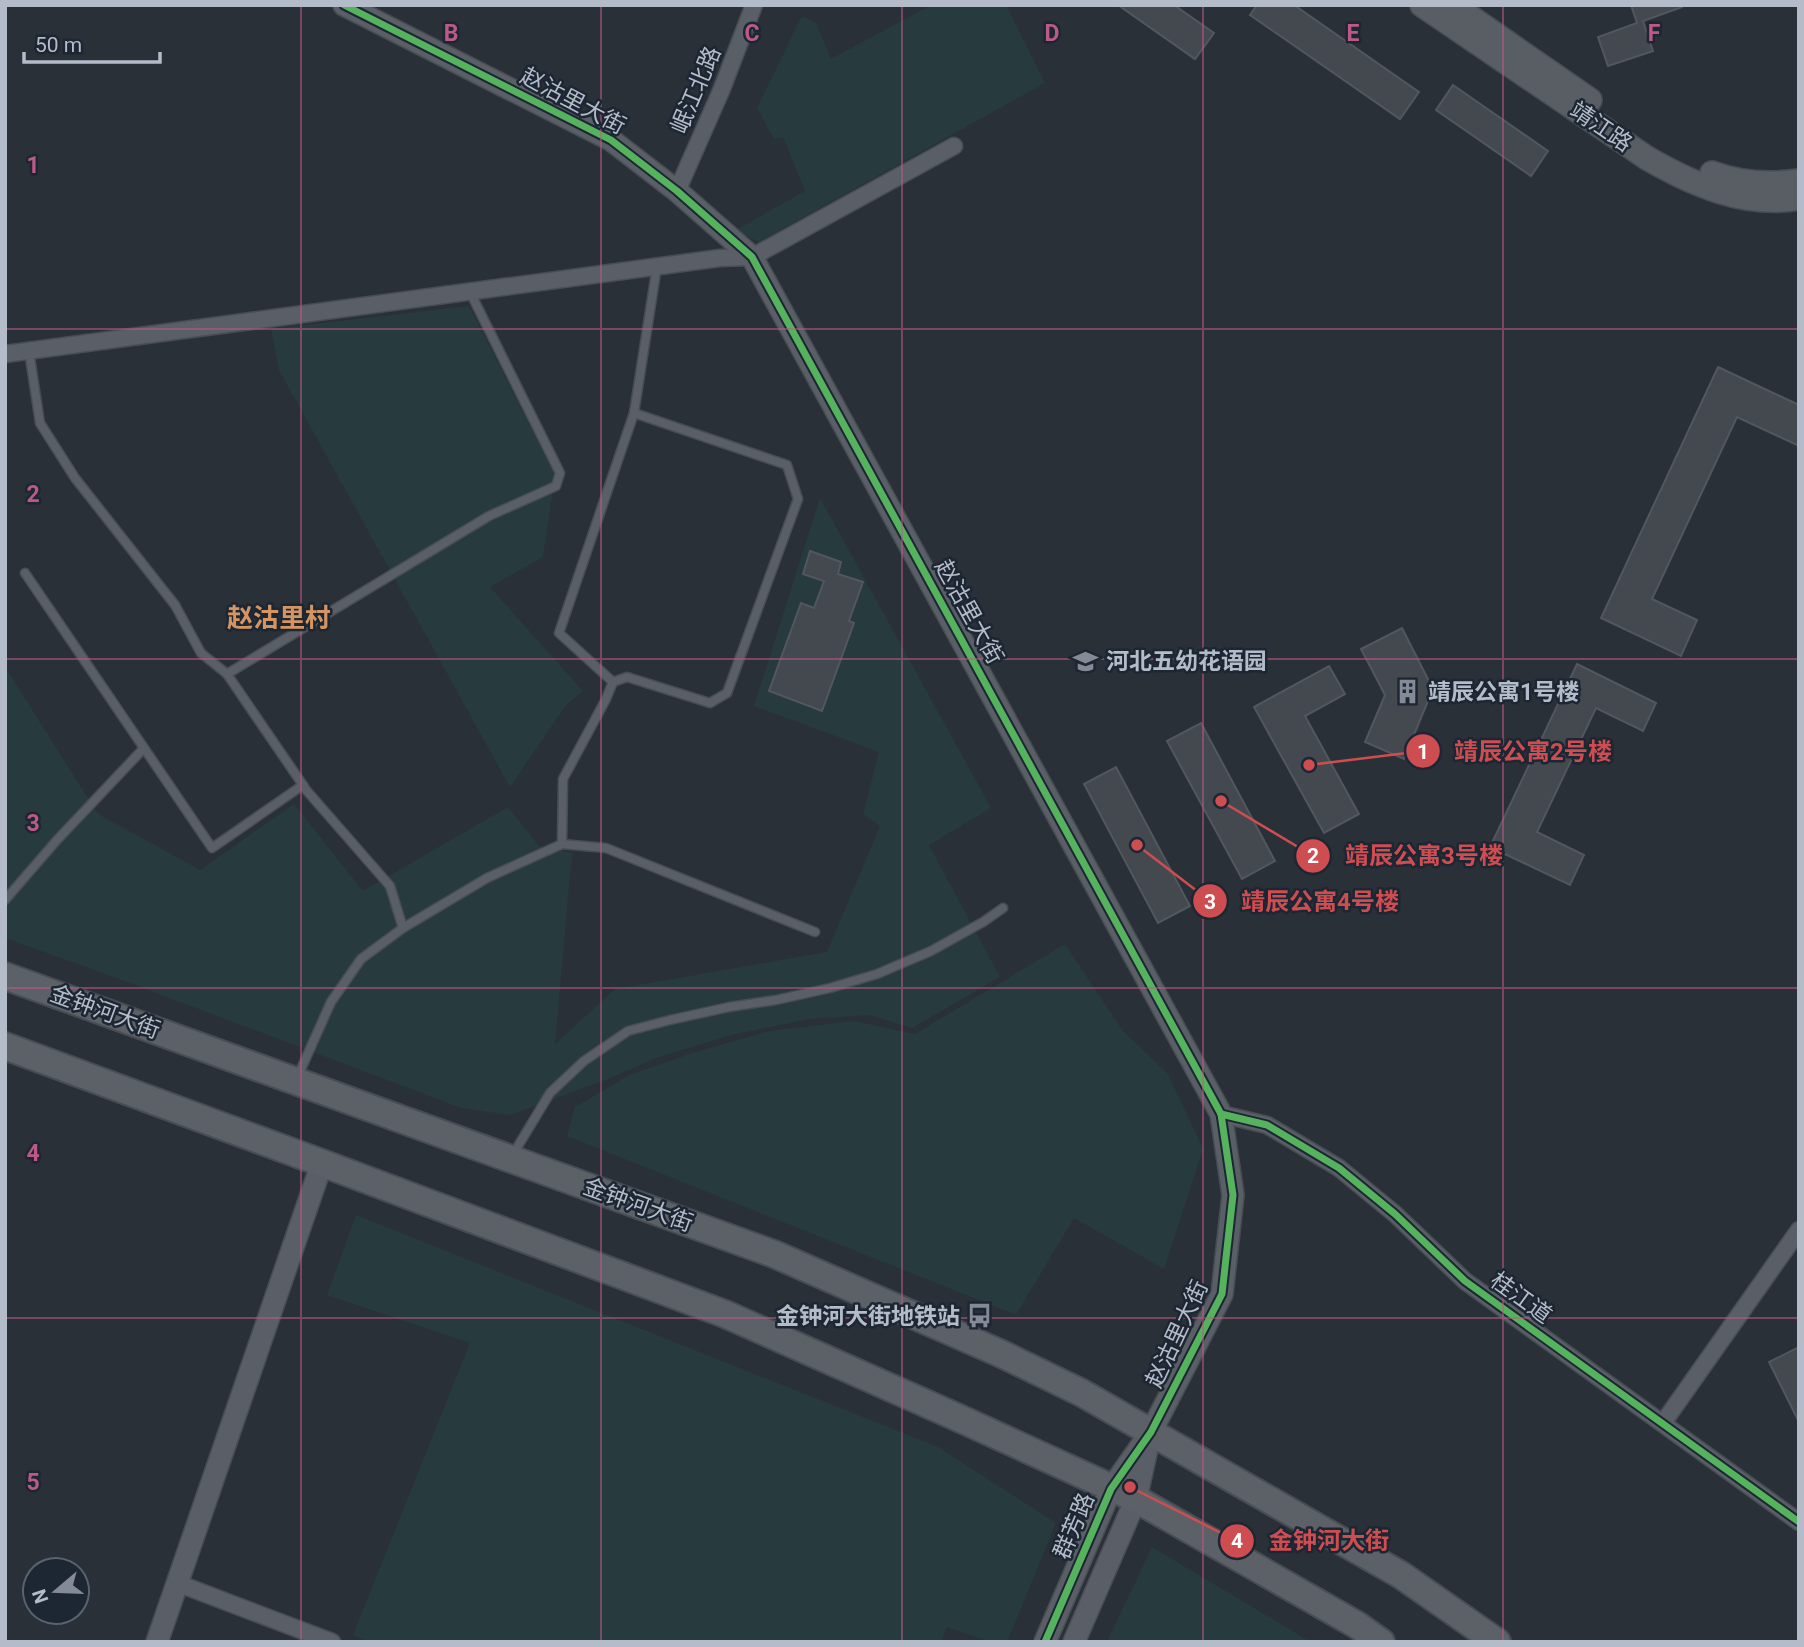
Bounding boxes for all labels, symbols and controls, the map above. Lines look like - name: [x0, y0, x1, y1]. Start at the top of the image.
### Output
- text: B: [444, 20, 458, 47]
- text: C: [744, 20, 760, 47]
- text: D: [1045, 20, 1059, 47]
- text: E: [1347, 20, 1360, 47]
- text: F: [1648, 20, 1661, 47]
- scale bar: [24, 21, 161, 65]
- text: 50 m: [35, 33, 82, 57]
- street label: 岷江北路: [666, 42, 726, 138]
- street label: 赵沽里大街: [516, 62, 630, 140]
- street label: 靖江路: [1565, 97, 1637, 157]
- text: 1: [26, 152, 40, 179]
- text: 2: [26, 481, 40, 508]
- street label: 赵沽里大街: [929, 555, 1009, 669]
- district label: 赵沽里村: [227, 603, 331, 633]
- school or university icon: 河北五幼花语园: [1072, 647, 1100, 675]
- place label: 河北五幼花语园: [1106, 648, 1267, 675]
- building icon: 靖辰公寓1号楼: [1394, 678, 1422, 706]
- place label: 靖辰公寓1号楼: [1428, 679, 1579, 706]
- callout: 靖辰公寓2号楼: [1406, 729, 1626, 774]
- text: 靖辰公寓2号楼: [1454, 738, 1612, 766]
- text: 1: [1417, 740, 1429, 764]
- text: 3: [26, 810, 40, 837]
- callout: 靖辰公寓3号楼: [1296, 833, 1517, 878]
- text: 靖辰公寓3号楼: [1345, 842, 1503, 870]
- text: 2: [1307, 844, 1319, 868]
- callout: 靖辰公寓4号楼: [1192, 879, 1413, 924]
- text: 靖辰公寓4号楼: [1241, 888, 1399, 916]
- text: 3: [1204, 890, 1216, 914]
- street label: 金钟河大街: [46, 980, 164, 1044]
- text: 4: [26, 1140, 40, 1167]
- street label: 金钟河大街: [579, 1173, 697, 1237]
- street label: 桂江道: [1485, 1267, 1557, 1329]
- street label: 赵沽里大街: [1140, 1276, 1214, 1392]
- bus stop icon: 金钟河大街地铁站: [966, 1302, 994, 1330]
- place label: 金钟河大街地铁站: [776, 1303, 960, 1330]
- text: 5: [26, 1469, 40, 1496]
- street label: 群芳路: [1048, 1489, 1100, 1563]
- callout: 金钟河大街: [1220, 1518, 1403, 1563]
- text: 金钟河大街: [1269, 1527, 1389, 1555]
- text: 4: [1231, 1529, 1243, 1553]
- north arrow: [21, 1556, 91, 1626]
- text: N: [27, 1586, 53, 1606]

